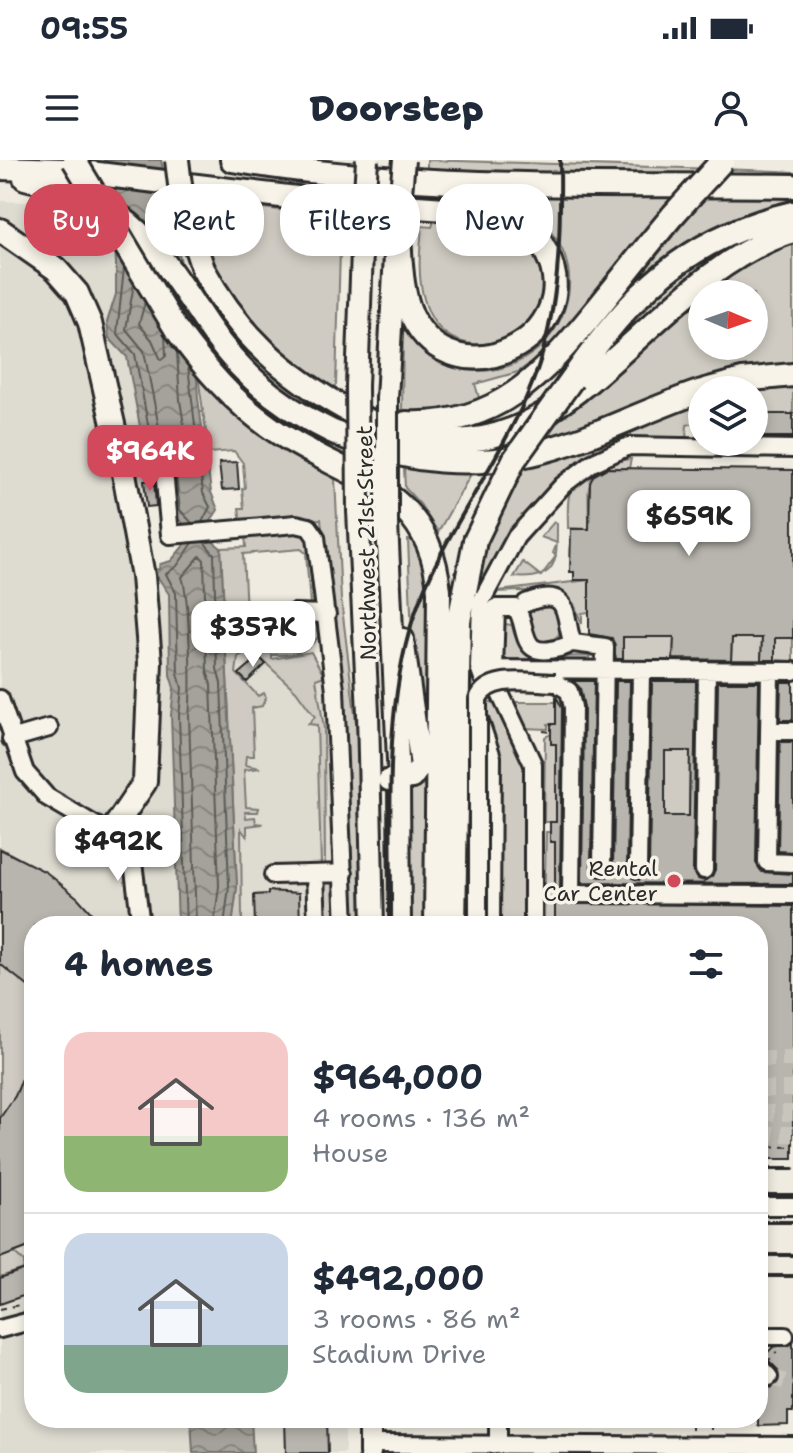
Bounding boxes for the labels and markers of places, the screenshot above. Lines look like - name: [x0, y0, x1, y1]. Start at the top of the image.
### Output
- pin: $964K: [94, 425, 206, 493]
- pin: $659K: [633, 490, 745, 558]
- pin: $357K: [197, 601, 309, 669]
- pin: $492K: [62, 815, 174, 883]
- place label: Rental Car Center: [544, 854, 658, 908]
- marker: Rental Car Center: [665, 872, 683, 890]

